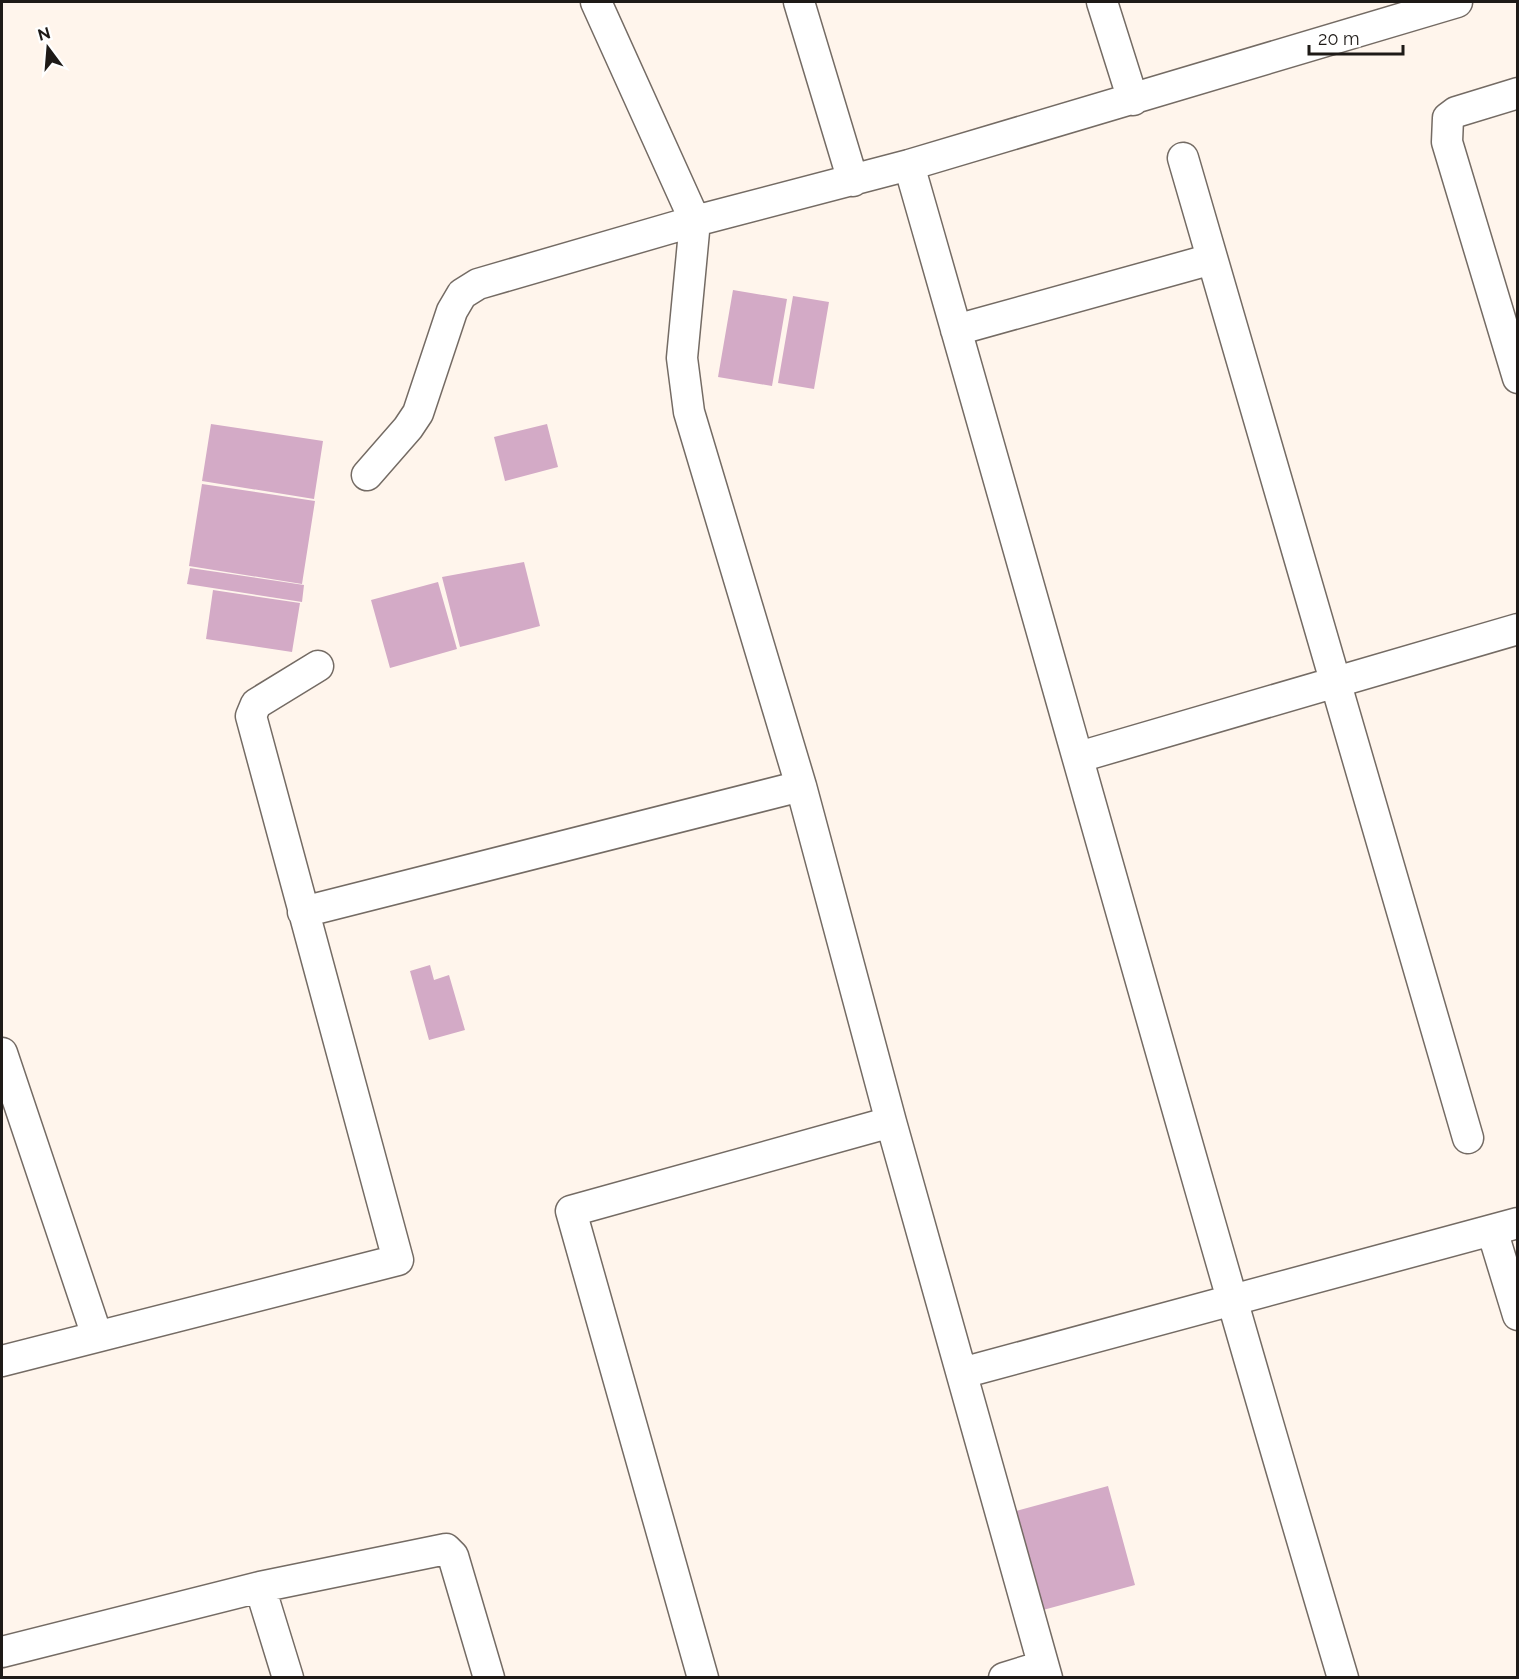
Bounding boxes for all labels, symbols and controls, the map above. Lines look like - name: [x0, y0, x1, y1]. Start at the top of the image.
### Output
- north arrow: [18, 18, 78, 78]
- scale bar: [1309, 18, 1404, 56]
- text: N: [36, 23, 52, 45]
- text: 20 m: [1318, 28, 1360, 49]

